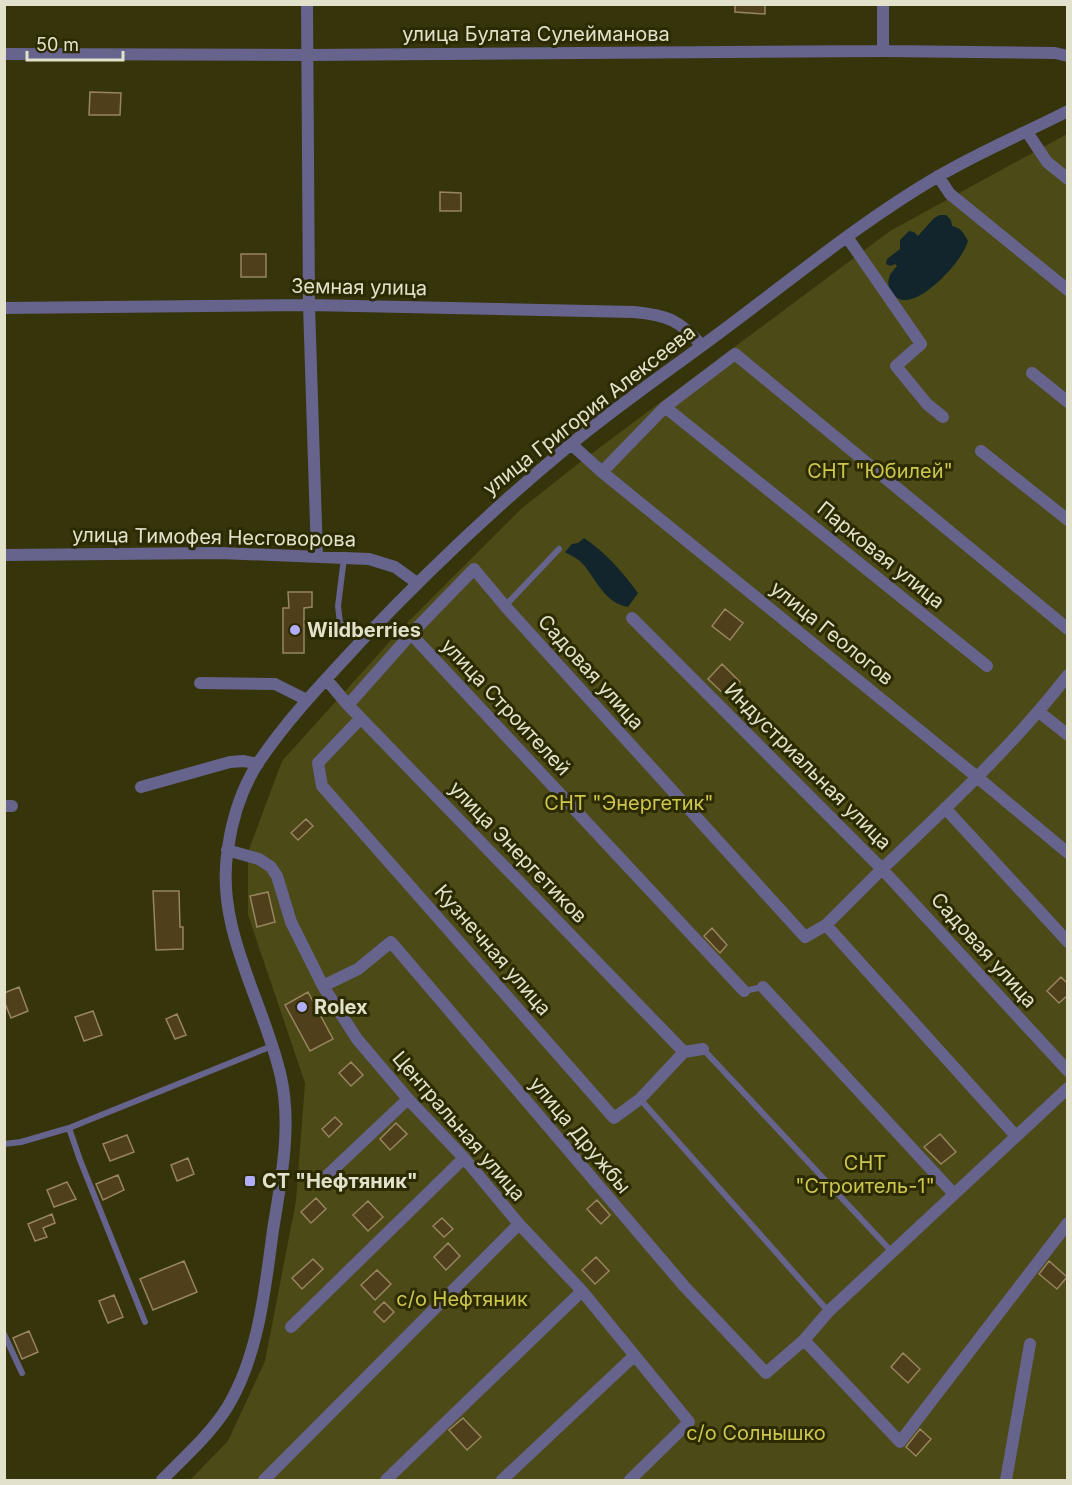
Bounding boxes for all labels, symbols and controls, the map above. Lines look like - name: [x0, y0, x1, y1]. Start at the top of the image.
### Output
- street label: улица Булата Сулейманова: [402, 22, 670, 46]
- scale bar: [27, 24, 123, 62]
- text: 50 m: [36, 34, 79, 55]
- street label: Земная улица: [291, 274, 427, 300]
- street label: улица Григория Алексеева: [478, 320, 700, 500]
- park label: СНТ "Юбилей": [807, 459, 953, 483]
- street label: Парковая улица: [813, 496, 949, 614]
- street label: улица Тимофея Несговорова: [72, 523, 356, 551]
- street label: улица Геологов: [766, 576, 898, 690]
- street label: Садовая улица: [533, 610, 649, 734]
- place label: Wildberries: [307, 618, 421, 642]
- marker: Wildberries: [288, 623, 302, 637]
- street label: улица Строителей: [436, 634, 576, 780]
- street label: Индустриальная улица: [720, 678, 896, 854]
- street label: улица Энергетиков: [444, 776, 592, 928]
- park label: СНТ "Энергетик": [544, 791, 714, 815]
- street label: Кузнечная улица: [430, 880, 556, 1020]
- street label: Садовая улица: [926, 888, 1042, 1012]
- place label: Rolex: [314, 995, 368, 1019]
- marker: Rolex: [295, 1000, 309, 1014]
- street label: Центральная улица: [387, 1046, 531, 1206]
- street label: улица Дружбы: [524, 1072, 636, 1198]
- park label: СНТ "Строитель-1": [795, 1151, 935, 1198]
- place label: СТ "Нефтяник": [262, 1169, 418, 1193]
- marker: СТ "Нефтяник": [243, 1174, 257, 1188]
- park label: с/о Нефтяник: [396, 1287, 528, 1311]
- park label: с/о Солнышко: [686, 1421, 826, 1445]

